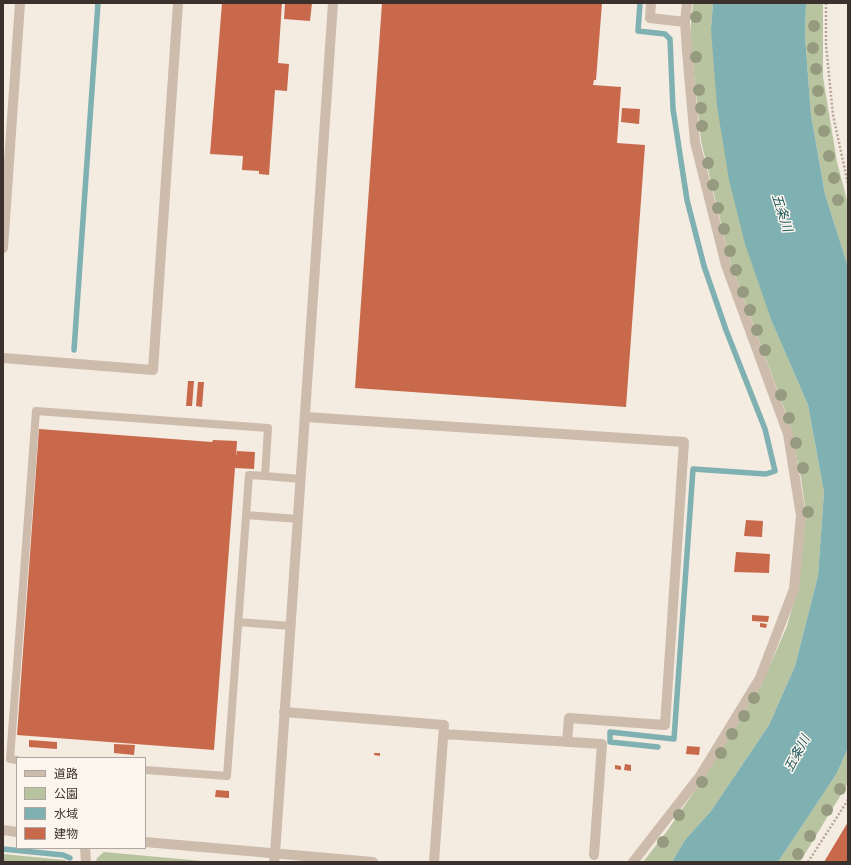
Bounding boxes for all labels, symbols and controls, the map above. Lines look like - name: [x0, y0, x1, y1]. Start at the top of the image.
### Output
- water label: 五条川: [768, 192, 794, 234]
- water label: 五条川: [782, 733, 814, 775]
- legend: [16, 757, 146, 849]
- text: 道路: [54, 766, 78, 782]
- text: 公園: [54, 786, 78, 802]
- text: 水域: [54, 806, 78, 822]
- text: 建物: [54, 826, 78, 842]

